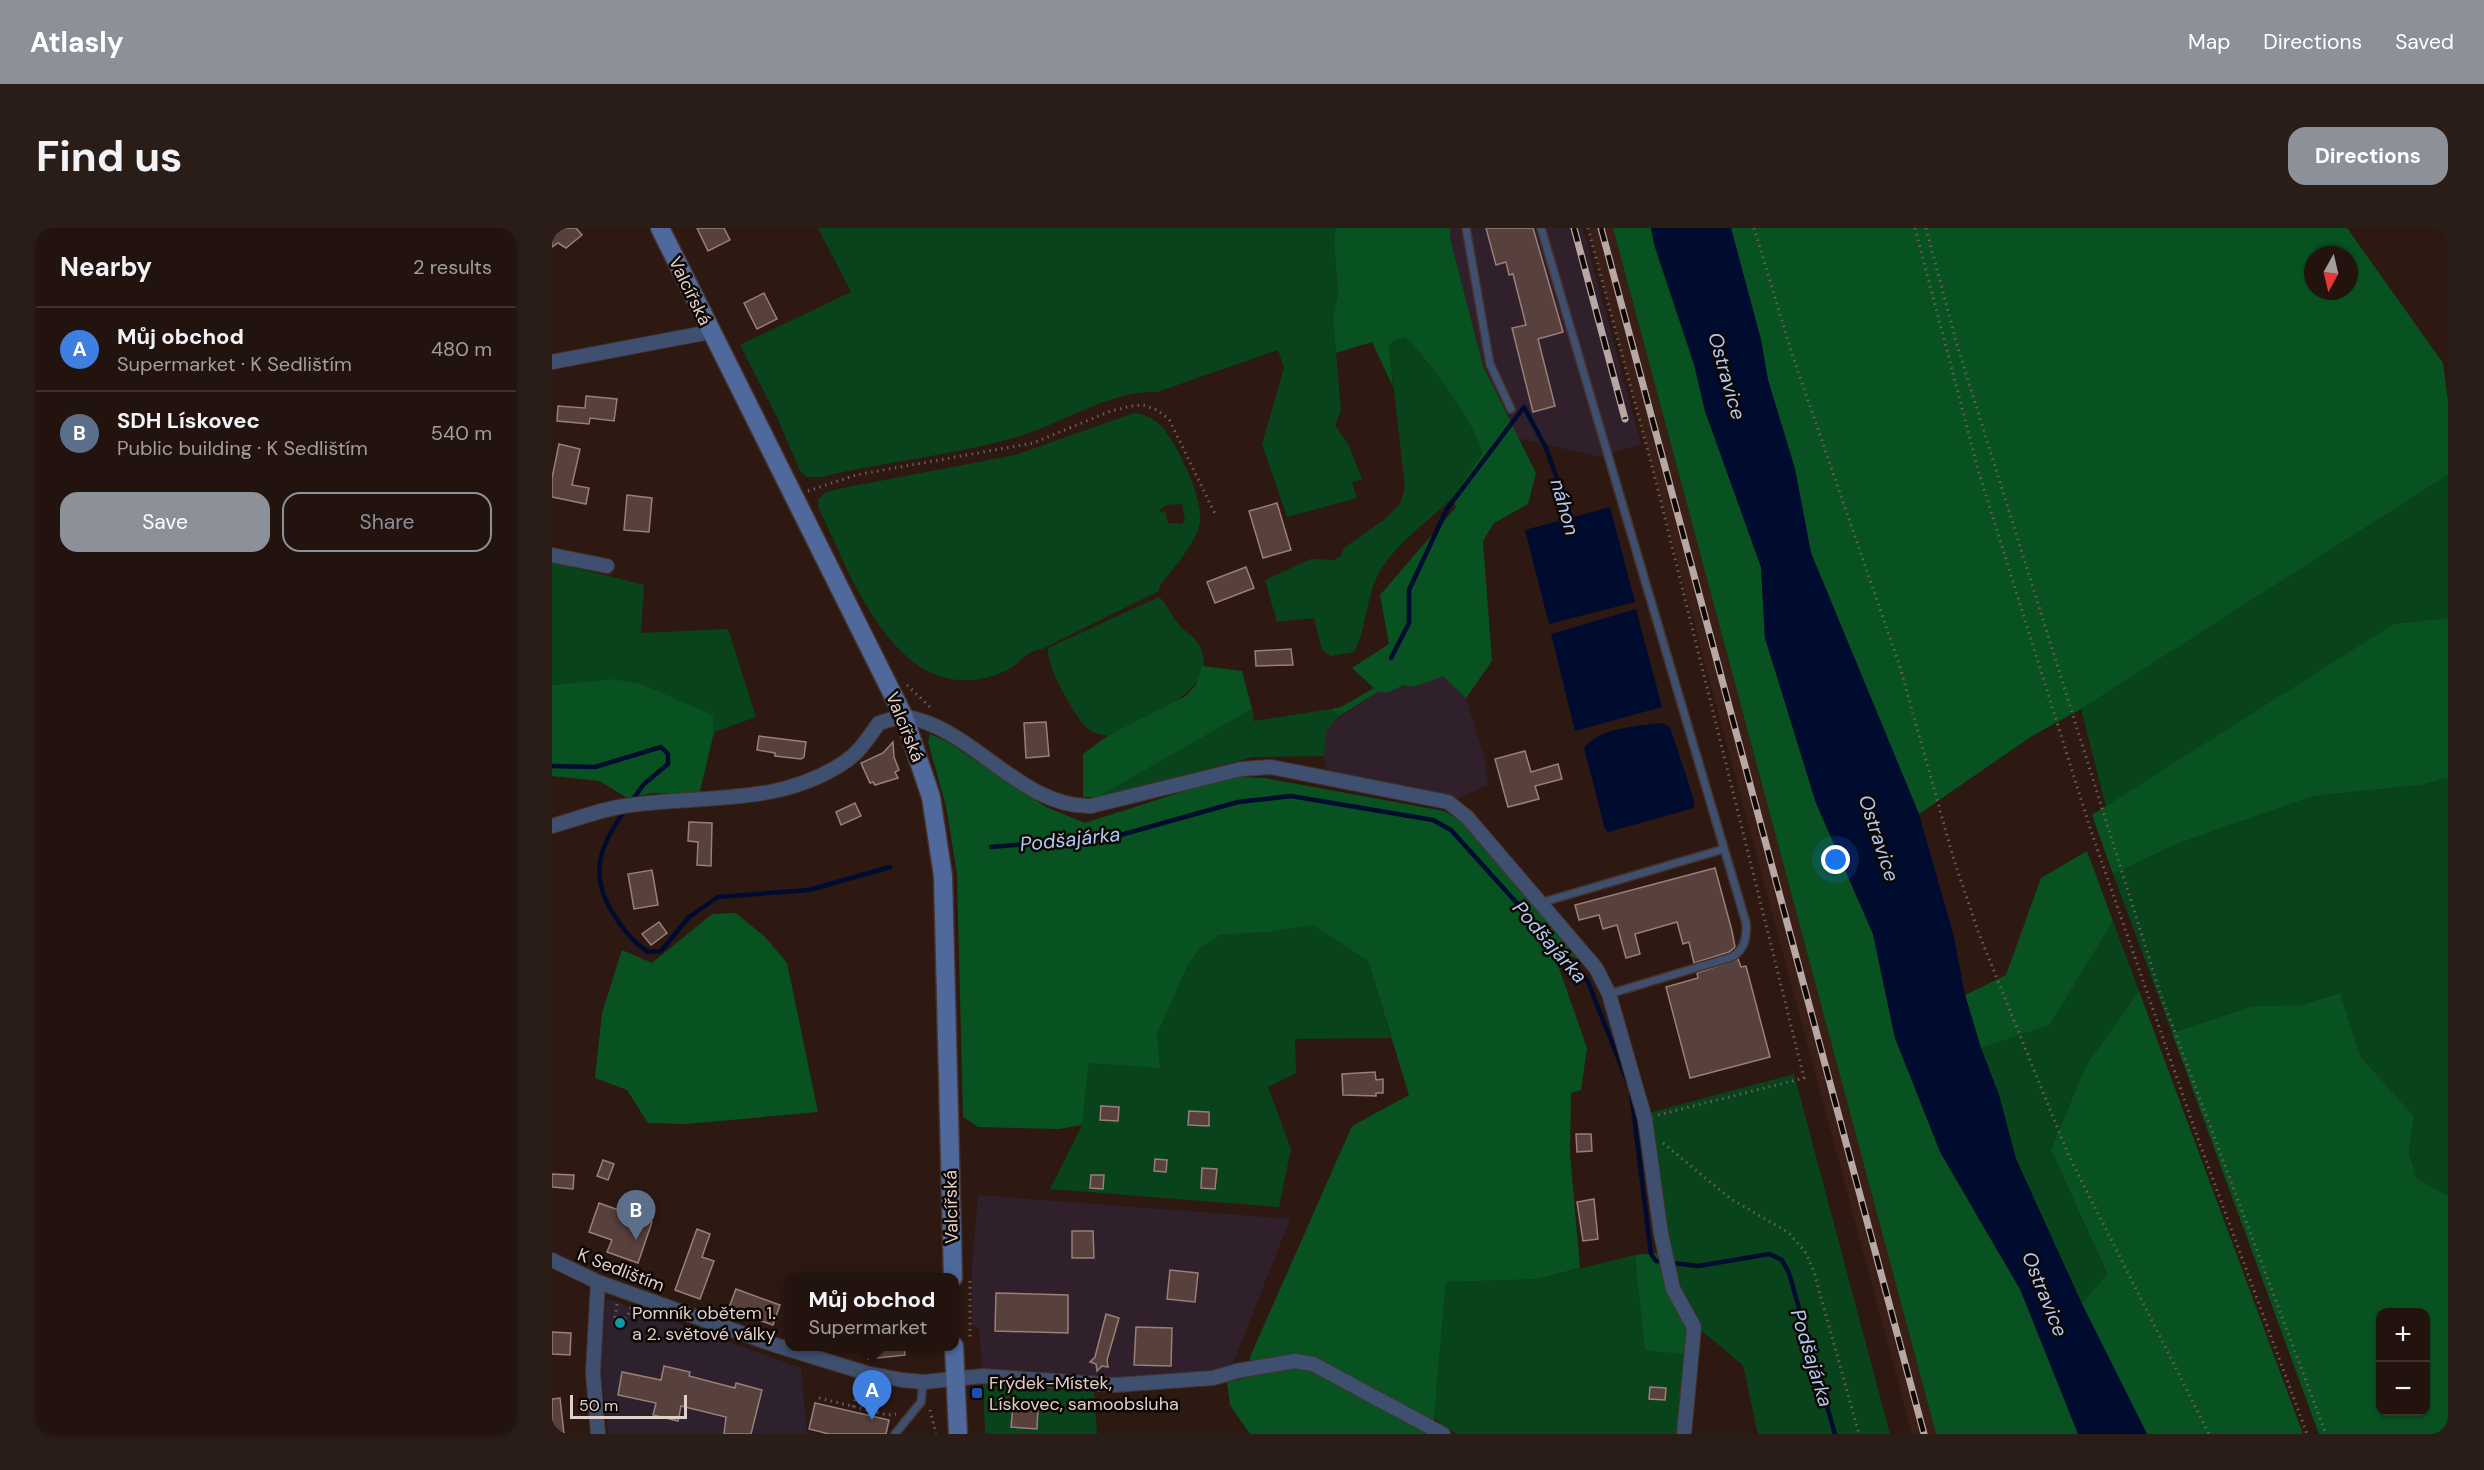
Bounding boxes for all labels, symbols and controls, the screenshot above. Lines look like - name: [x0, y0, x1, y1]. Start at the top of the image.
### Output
- text: Atlasly: [30, 24, 124, 61]
- text: Map: [2188, 28, 2230, 56]
- text: Directions: [2263, 28, 2362, 56]
- text: Saved: [2395, 28, 2454, 56]
- button: Directions: [2288, 127, 2448, 185]
- text: Find us: [36, 129, 182, 184]
- north arrow: [2304, 246, 2358, 300]
- text: Nearby: [60, 250, 152, 284]
- street label: Valcířská: [663, 253, 717, 329]
- text: 2 results: [413, 254, 492, 280]
- text: Můj obchod: [117, 322, 244, 351]
- water label: Ostravice: [1702, 329, 1752, 423]
- text: A: [72, 336, 87, 362]
- text: 480 m: [431, 336, 492, 362]
- text: Supermarket · K Sedlištím: [117, 351, 352, 377]
- text: SDH Lískovec: [117, 406, 260, 435]
- text: B: [73, 420, 86, 446]
- text: 540 m: [431, 420, 492, 446]
- text: Public building · K Sedlištím: [117, 435, 368, 461]
- water label: náhon: [1545, 476, 1585, 538]
- button: Save: [60, 492, 270, 552]
- button: Share: [282, 492, 492, 552]
- street label: Valcířská: [880, 688, 930, 766]
- water label: Ostravice: [1853, 791, 1905, 885]
- water label: Podšajárka: [1018, 821, 1122, 857]
- your location: [1821, 845, 1850, 874]
- water label: Podšajárka: [1507, 895, 1593, 989]
- street label: Valcířská: [938, 1170, 964, 1244]
- pin: B: [616, 1190, 656, 1240]
- street label: K Sedlištím: [574, 1242, 668, 1298]
- water label: Ostravice: [2016, 1248, 2074, 1340]
- popup: [785, 1273, 959, 1351]
- text: Můj obchod: [809, 1285, 935, 1314]
- place label: Pomník obětem 1. a 2. světové války: [632, 1301, 776, 1346]
- water label: Podšajárka: [1785, 1306, 1839, 1410]
- map controls: [2376, 1308, 2430, 1416]
- button: +: [2376, 1308, 2430, 1362]
- text: Supermarket: [809, 1314, 927, 1340]
- marker: Pomník obětem 1. a 2. světové války: [613, 1316, 627, 1330]
- button: −: [2376, 1362, 2430, 1416]
- pin: A: [852, 1370, 892, 1420]
- place label: Frýdek-Místek, Lískovec, samoobsluha: [989, 1371, 1179, 1416]
- marker: Frýdek-Místek, Lískovec, samoobsluha: [970, 1386, 984, 1400]
- scale bar: [570, 1392, 687, 1420]
- text: 50 m: [579, 1395, 618, 1416]

